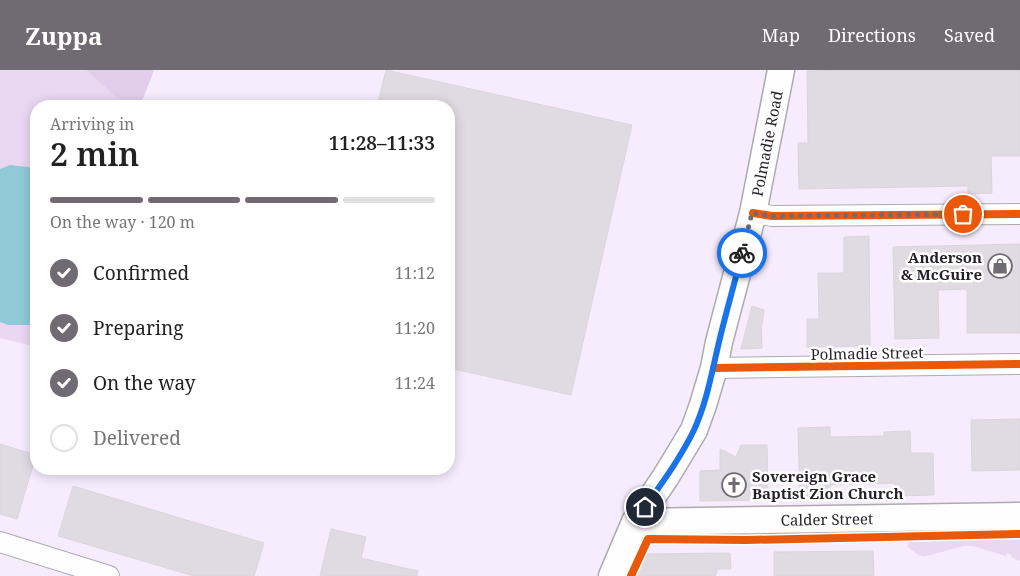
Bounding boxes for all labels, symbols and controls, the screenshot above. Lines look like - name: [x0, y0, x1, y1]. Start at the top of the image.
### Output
- text: Zuppa: [25, 19, 102, 52]
- text: Map: [762, 23, 800, 47]
- text: Directions: [828, 23, 916, 47]
- text: Saved: [944, 23, 995, 47]
- street label: Polmadie Road: [747, 89, 787, 198]
- text: Arriving in: [50, 113, 134, 135]
- text: 11:28–11:33: [329, 130, 435, 156]
- text: 2 min: [50, 132, 139, 175]
- pin: [942, 193, 984, 235]
- icon: bag: [949, 200, 977, 228]
- text: On the way · 120 m: [50, 211, 195, 233]
- courier: [717, 228, 767, 278]
- icon: bike: [728, 239, 756, 267]
- place label: Anderson & McGuire: [901, 247, 982, 284]
- shop icon: Anderson & McGuire: [987, 253, 1013, 279]
- icon: check: [50, 259, 78, 287]
- text: Confirmed: [93, 260, 189, 286]
- text: 11:12: [395, 262, 435, 284]
- icon: check: [50, 314, 78, 342]
- text: Preparing: [93, 315, 183, 341]
- text: 11:20: [395, 317, 435, 339]
- street label: Polmadie Street: [810, 342, 924, 364]
- icon: check: [50, 369, 78, 397]
- text: On the way: [93, 370, 196, 396]
- text: 11:24: [395, 372, 435, 394]
- text: Delivered: [93, 425, 181, 451]
- place label: Sovereign Grace Baptist Zion Church: [752, 466, 904, 503]
- church icon: Sovereign Grace Baptist Zion Church: [721, 472, 747, 498]
- pin: [624, 486, 666, 528]
- icon: home: [631, 493, 659, 521]
- street label: Calder Street: [781, 508, 873, 530]

